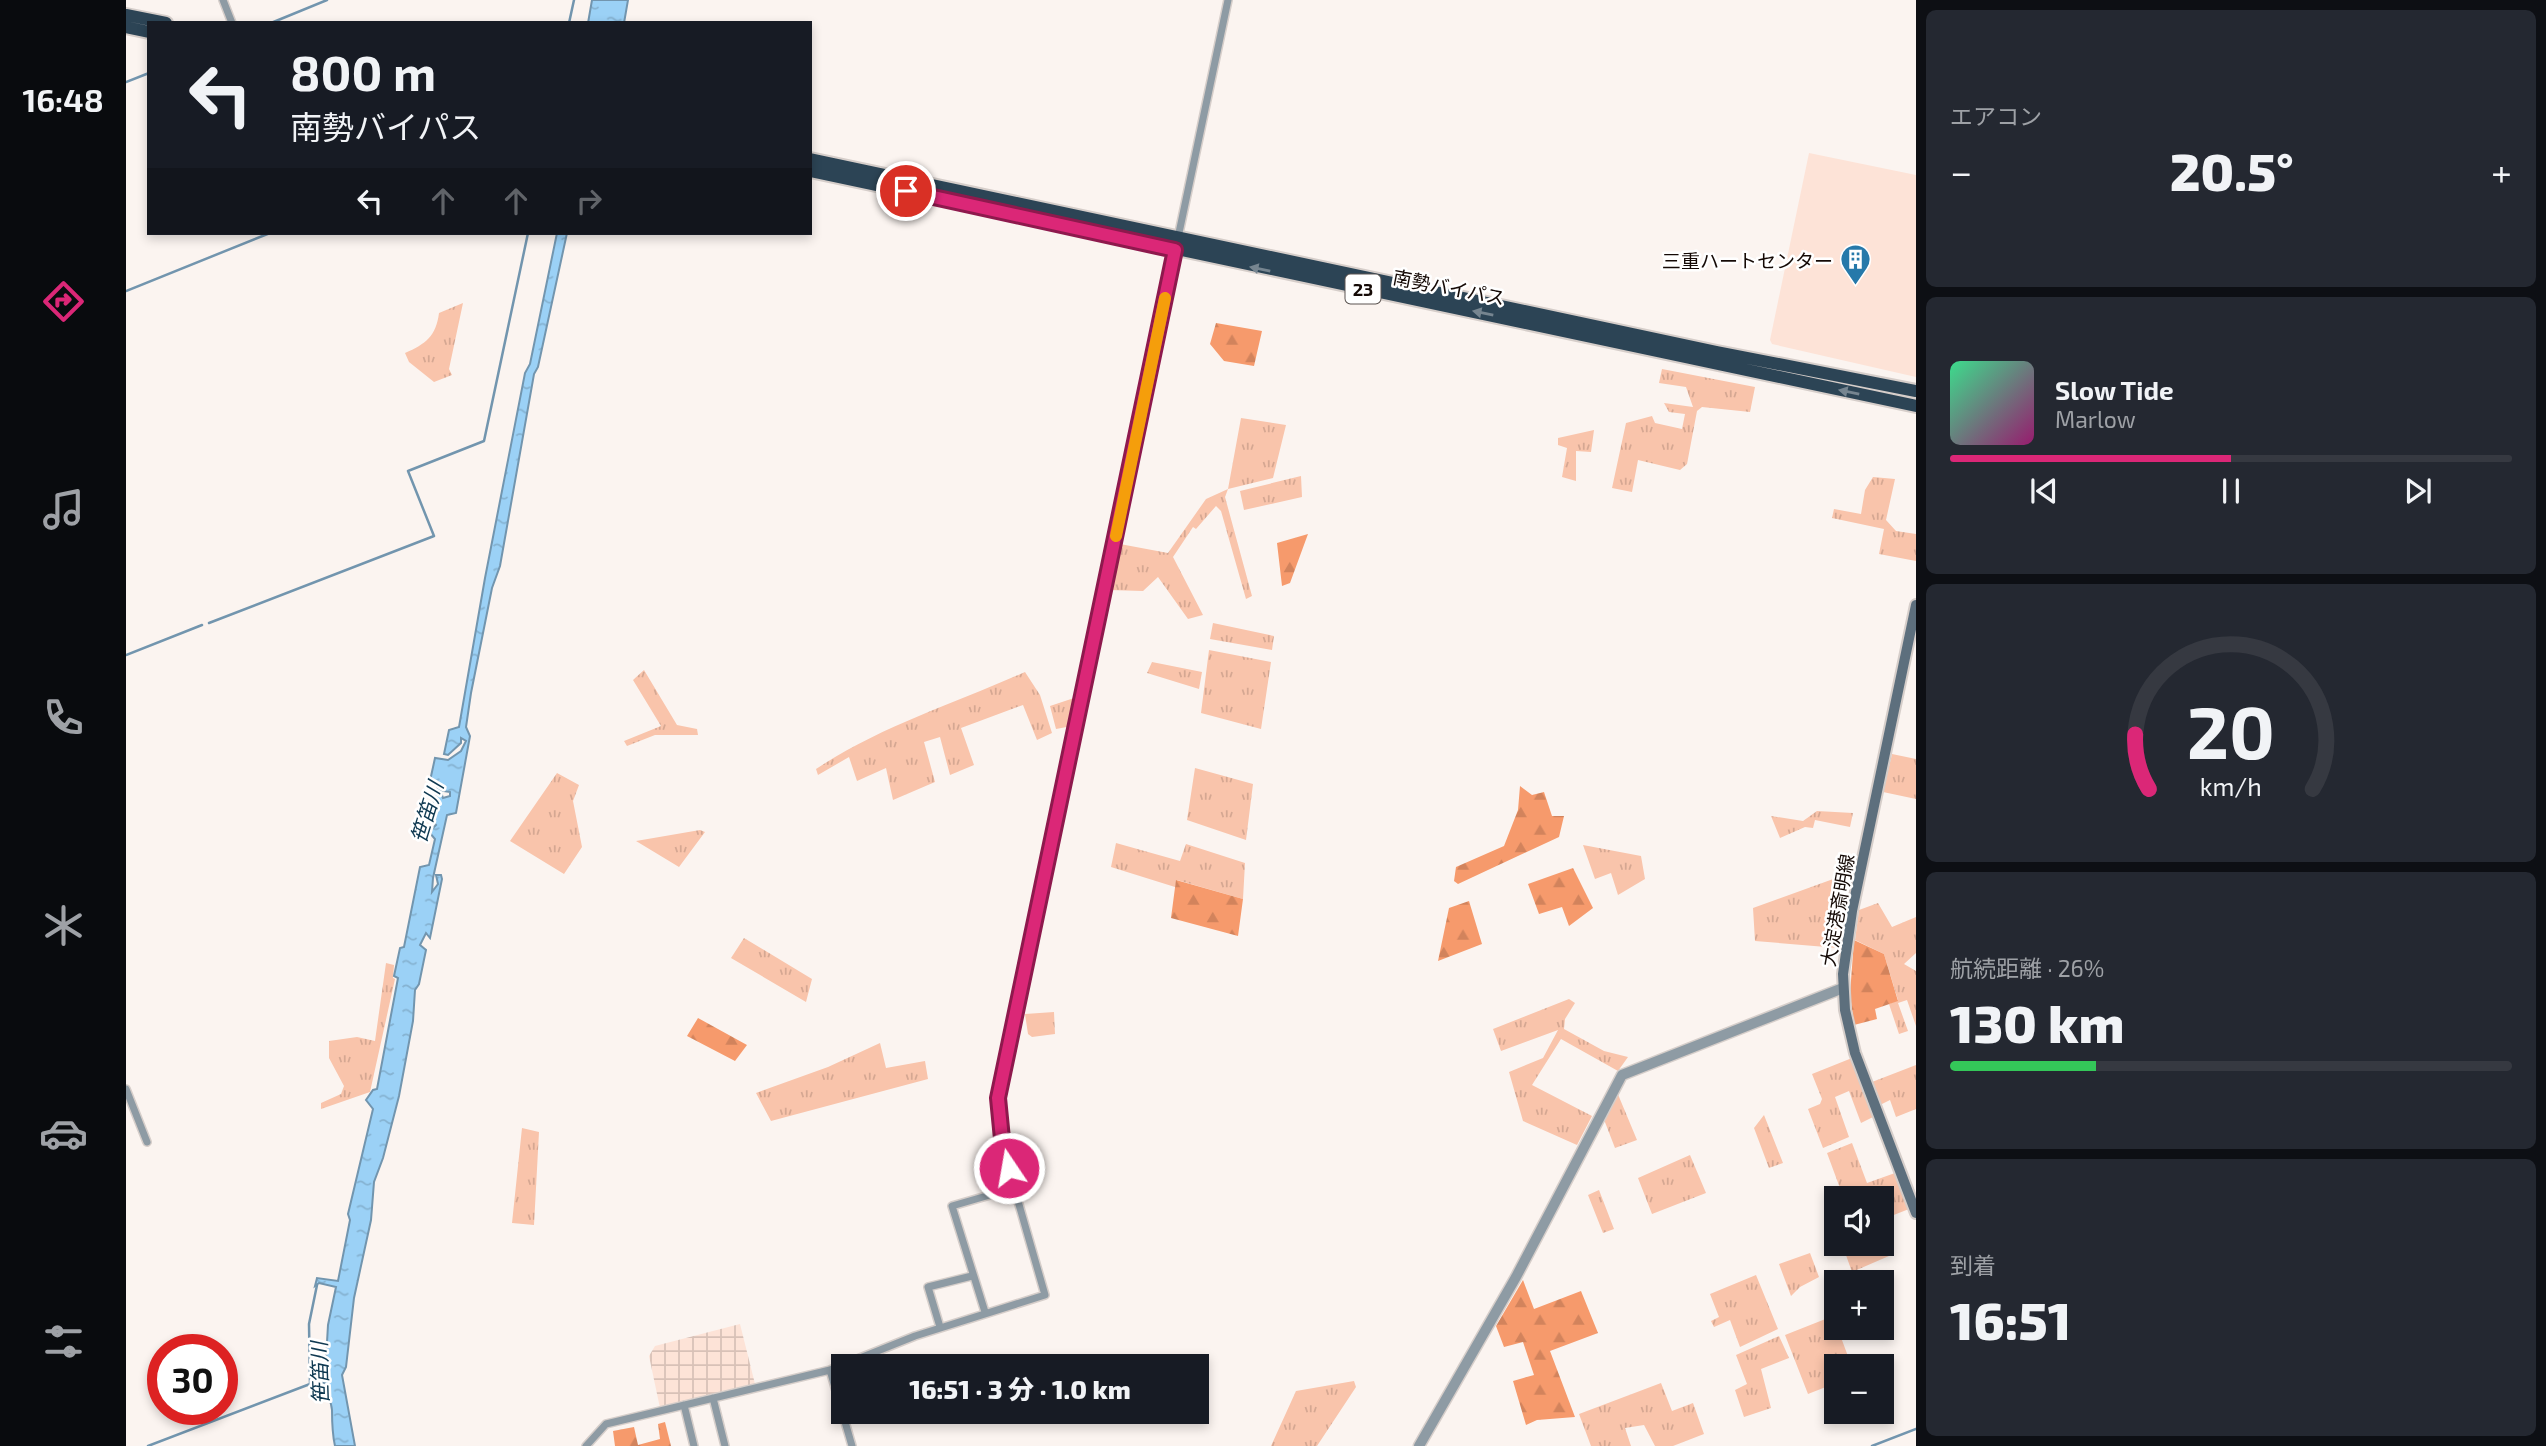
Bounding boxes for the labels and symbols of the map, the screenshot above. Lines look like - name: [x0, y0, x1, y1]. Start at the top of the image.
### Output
- pin: [876, 161, 936, 221]
- building icon: 三重ハートセンター: [1839, 243, 1873, 287]
- place label: 三重ハートセンター: [1662, 249, 1833, 272]
- one-way arrow: [1249, 263, 1271, 274]
- street label: 南勢バイパス: [1391, 265, 1507, 309]
- road number: 23: [1346, 274, 1380, 304]
- one-way arrow: [1472, 307, 1494, 318]
- one-way arrow: [1838, 387, 1860, 398]
- water label: 笹笛川: [405, 776, 448, 846]
- street label: 大淀港斎明線: [1816, 852, 1858, 968]
- position arrow: [972, 1131, 1046, 1205]
- speed limit sign: 30: [147, 1334, 238, 1425]
- water label: 笹笛川: [305, 1339, 333, 1405]

